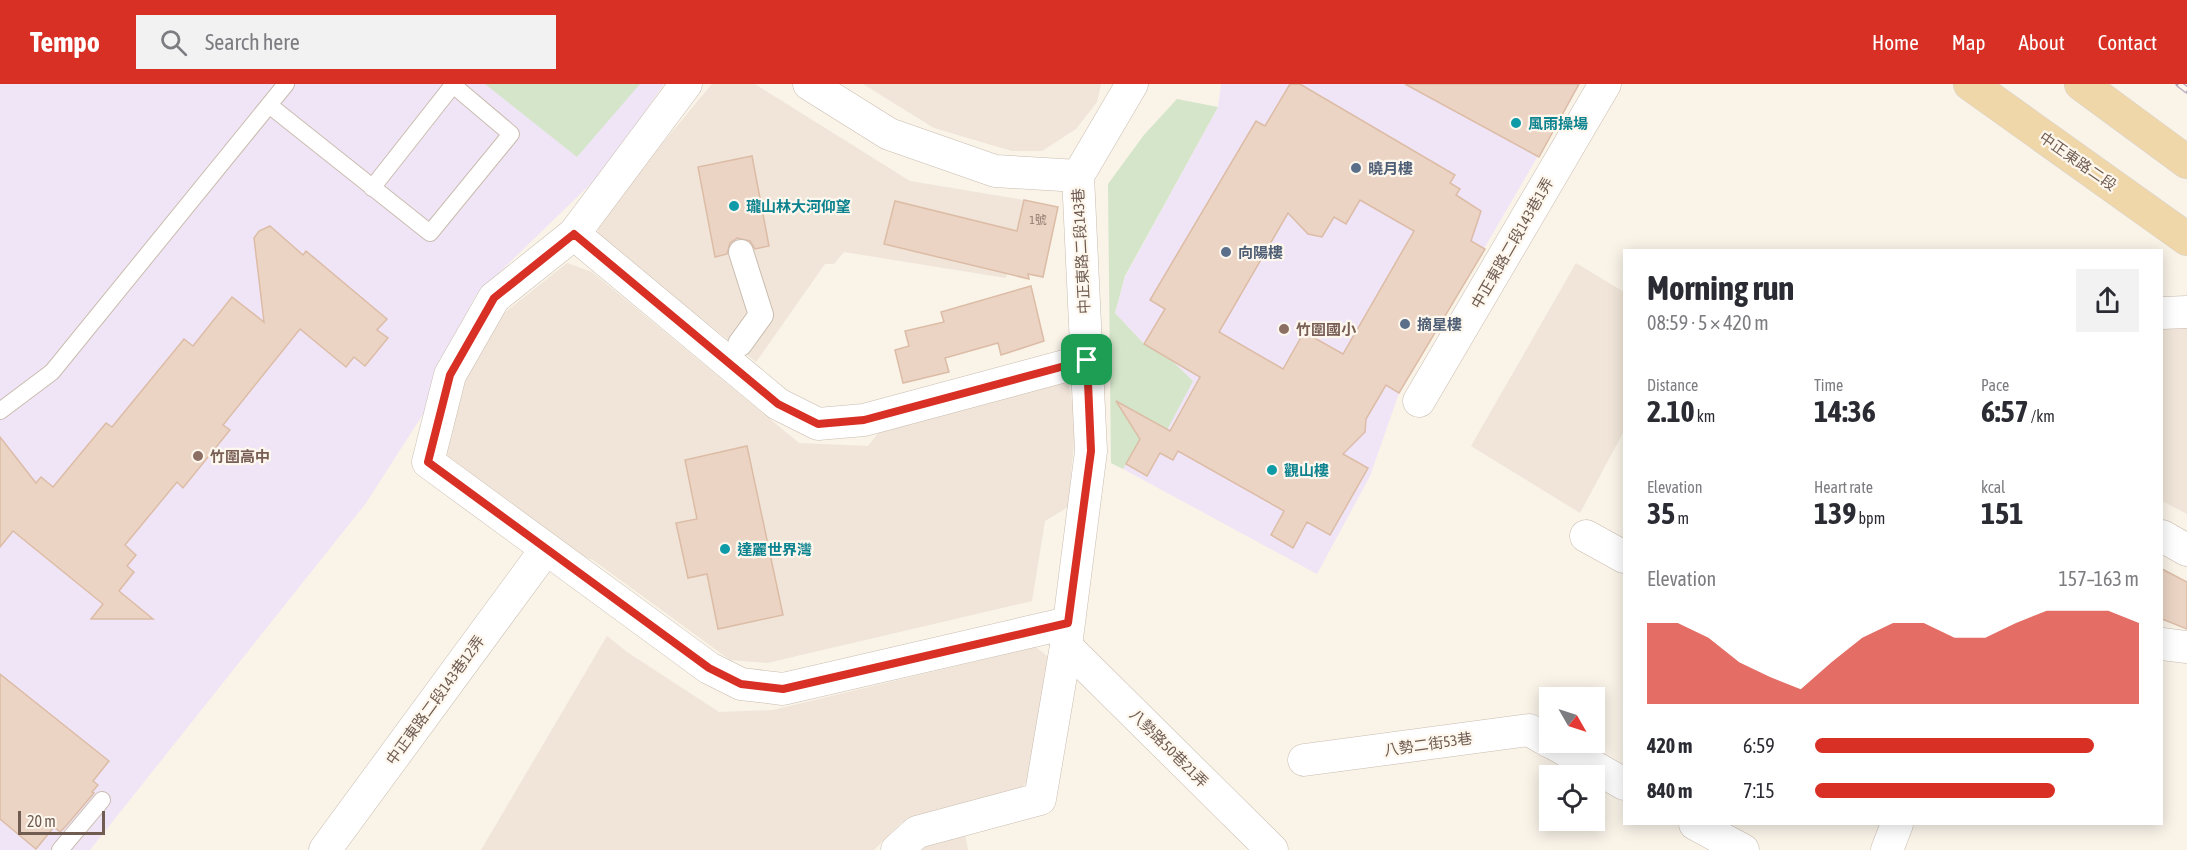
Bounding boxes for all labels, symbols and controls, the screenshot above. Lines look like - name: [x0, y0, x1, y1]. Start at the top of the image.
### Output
- search box: [136, 15, 556, 69]
- text: Tempo: [30, 26, 100, 58]
- icon: search: [157, 26, 190, 59]
- text: Search here: [205, 29, 300, 55]
- text: Home: [1872, 30, 1919, 54]
- text: Map: [1952, 30, 1986, 54]
- text: About: [2019, 30, 2065, 54]
- text: Contact: [2098, 30, 2157, 54]
- place label: 風雨操場: [1528, 115, 1588, 132]
- marker: 風雨操場: [1509, 116, 1523, 130]
- street label: 中正東路二段: [2036, 128, 2120, 194]
- place label: 曉月樓: [1368, 160, 1413, 177]
- marker: 曉月樓: [1349, 161, 1363, 175]
- street label: 中正東路二段143巷1弄: [1468, 175, 1556, 311]
- street label: 中正東路二段143巷: [1069, 188, 1093, 314]
- place label: 瓏山林大河仰望: [746, 198, 851, 215]
- marker: 瓏山林大河仰望: [727, 199, 741, 213]
- house number: 1號: [1029, 213, 1047, 227]
- place label: 向陽樓: [1238, 244, 1283, 261]
- marker: 向陽樓: [1219, 245, 1233, 259]
- text: Morning run: [1647, 269, 1794, 307]
- button: share: [2076, 269, 2139, 332]
- text: 08:59 · 5 × 420 m: [1647, 311, 1769, 334]
- place label: 摘星樓: [1417, 316, 1462, 333]
- marker: 摘星樓: [1398, 317, 1412, 331]
- place label: 竹圍國小: [1296, 321, 1357, 338]
- marker: 竹圍國小: [1277, 322, 1291, 336]
- pin: [1061, 334, 1112, 385]
- icon: arrive: [1070, 343, 1103, 376]
- text: Distance: [1647, 376, 1698, 394]
- text: Time: [1814, 376, 1843, 394]
- text: Pace: [1981, 376, 2009, 394]
- text: 2.10: [1647, 394, 1695, 428]
- text: 14:36: [1814, 394, 1876, 428]
- text: 6:57: [1981, 394, 2029, 428]
- text: km: [1695, 407, 1715, 425]
- text: /km: [2029, 407, 2055, 425]
- place label: 竹圍高中: [210, 448, 270, 465]
- marker: 竹圍高中: [191, 449, 205, 463]
- place label: 觀山樓: [1284, 462, 1329, 479]
- marker: 觀山樓: [1265, 463, 1279, 477]
- text: Elevation: [1647, 478, 1702, 496]
- text: Heart rate: [1814, 478, 1873, 496]
- text: kcal: [1981, 478, 2005, 496]
- text: 35: [1647, 496, 1675, 530]
- text: 139: [1814, 496, 1856, 530]
- text: 151: [1981, 496, 2023, 530]
- text: m: [1675, 509, 1689, 527]
- text: bpm: [1856, 509, 1885, 527]
- place label: 達麗世界灣: [737, 541, 812, 558]
- marker: 達麗世界灣: [718, 542, 732, 556]
- text: Elevation: [1647, 567, 1716, 590]
- text: 157–163 m: [2058, 567, 2139, 590]
- street label: 中正東路二段143巷12弄: [382, 632, 488, 768]
- north arrow: [1539, 687, 1605, 753]
- map controls: [1539, 687, 1605, 831]
- street label: 八勢路50巷21弄: [1127, 706, 1211, 790]
- street label: 八勢二街53巷: [1383, 729, 1473, 759]
- text: 420 m: [1647, 734, 1692, 757]
- text: 6:59: [1743, 734, 1775, 757]
- button: locate: [1539, 765, 1605, 831]
- text: 840 m: [1647, 779, 1692, 802]
- text: 7:15: [1743, 779, 1775, 802]
- scale bar: [18, 808, 105, 836]
- text: 20 m: [27, 812, 56, 830]

